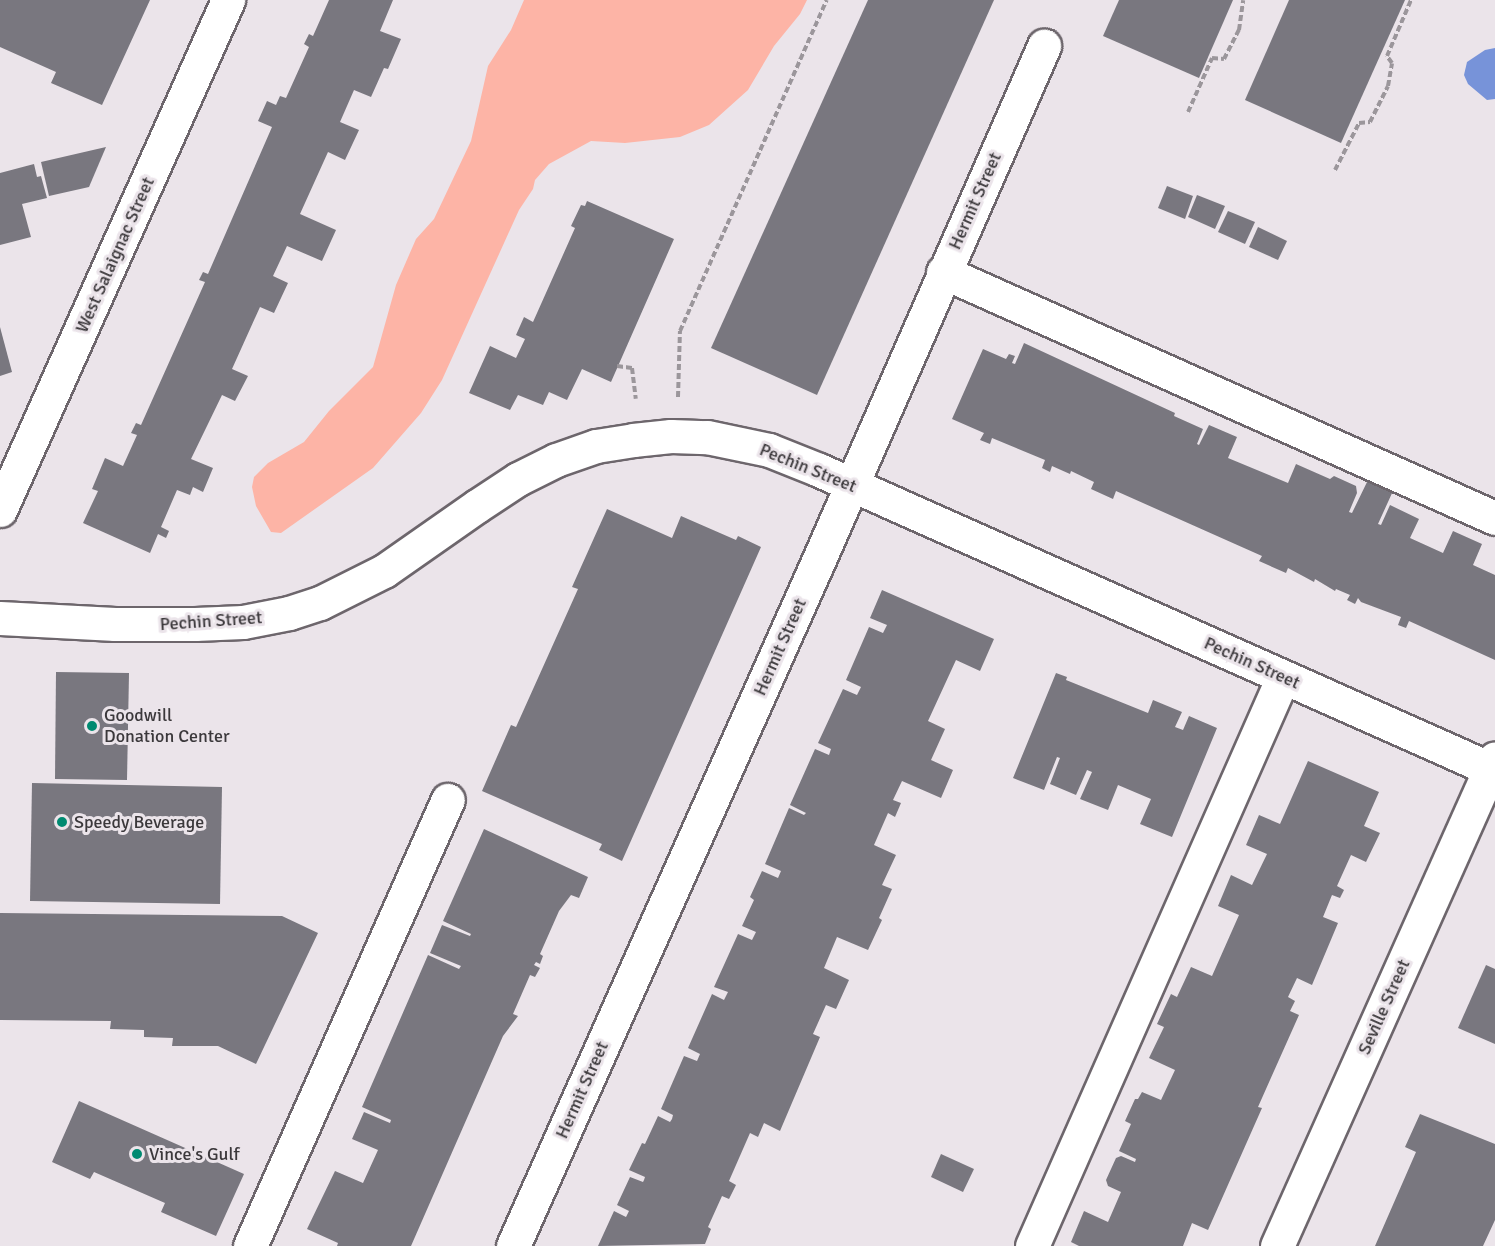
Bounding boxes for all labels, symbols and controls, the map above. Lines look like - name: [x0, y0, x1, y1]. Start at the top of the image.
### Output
- street label: Hermit Street: [944, 149, 1006, 253]
- street label: West Salaignac Street: [71, 174, 159, 336]
- street label: Pechin Street: [756, 439, 860, 497]
- street label: Hermit Street: [749, 595, 811, 699]
- street label: Pechin Street: [159, 607, 263, 635]
- street label: Pechin Street: [1201, 632, 1303, 694]
- place label: Goodwill Donation Center: [104, 705, 230, 748]
- marker: Goodwill Donation Center: [85, 719, 99, 733]
- place label: Speedy Beverage: [74, 811, 204, 833]
- marker: Speedy Beverage: [55, 815, 69, 829]
- street label: Seville Street: [1353, 956, 1415, 1058]
- street label: Hermit Street: [551, 1038, 613, 1142]
- place label: Vince's Gulf: [149, 1143, 240, 1165]
- marker: Vince's Gulf: [130, 1147, 144, 1161]

